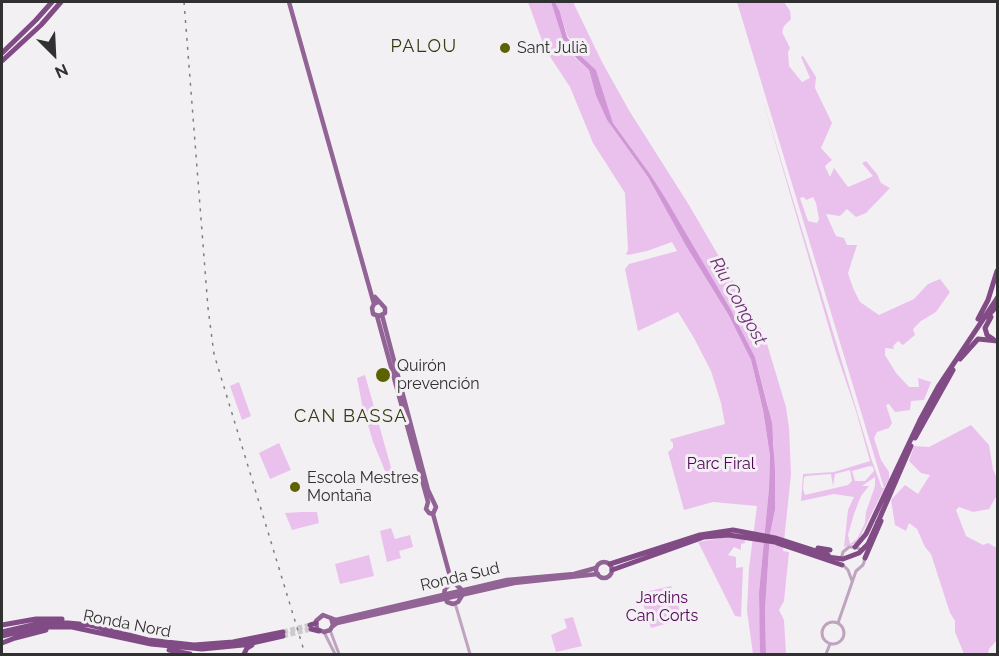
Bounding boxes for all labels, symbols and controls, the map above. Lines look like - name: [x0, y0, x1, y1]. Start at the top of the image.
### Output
- north arrow: [24, 24, 84, 84]
- district label: PALOU: [390, 36, 458, 58]
- place label: Sant Julià: [517, 38, 588, 58]
- marker: Sant Julià: [498, 41, 512, 55]
- text: N: [52, 60, 71, 82]
- water label: Riu Congost: [705, 253, 771, 349]
- place label: Quirón prevención: [397, 356, 479, 394]
- marker: Quirón prevención: [374, 366, 392, 384]
- district label: CAN BASSA: [294, 406, 408, 428]
- park label: Parc Firal: [687, 454, 755, 474]
- place label: Escola Mestres Montaña: [307, 468, 419, 506]
- marker: Escola Mestres Montaña: [288, 480, 302, 494]
- street label: Ronda Sud: [418, 559, 502, 595]
- park label: Jardins Can Corts: [626, 588, 698, 626]
- street label: Ronda Nord: [82, 606, 172, 642]

